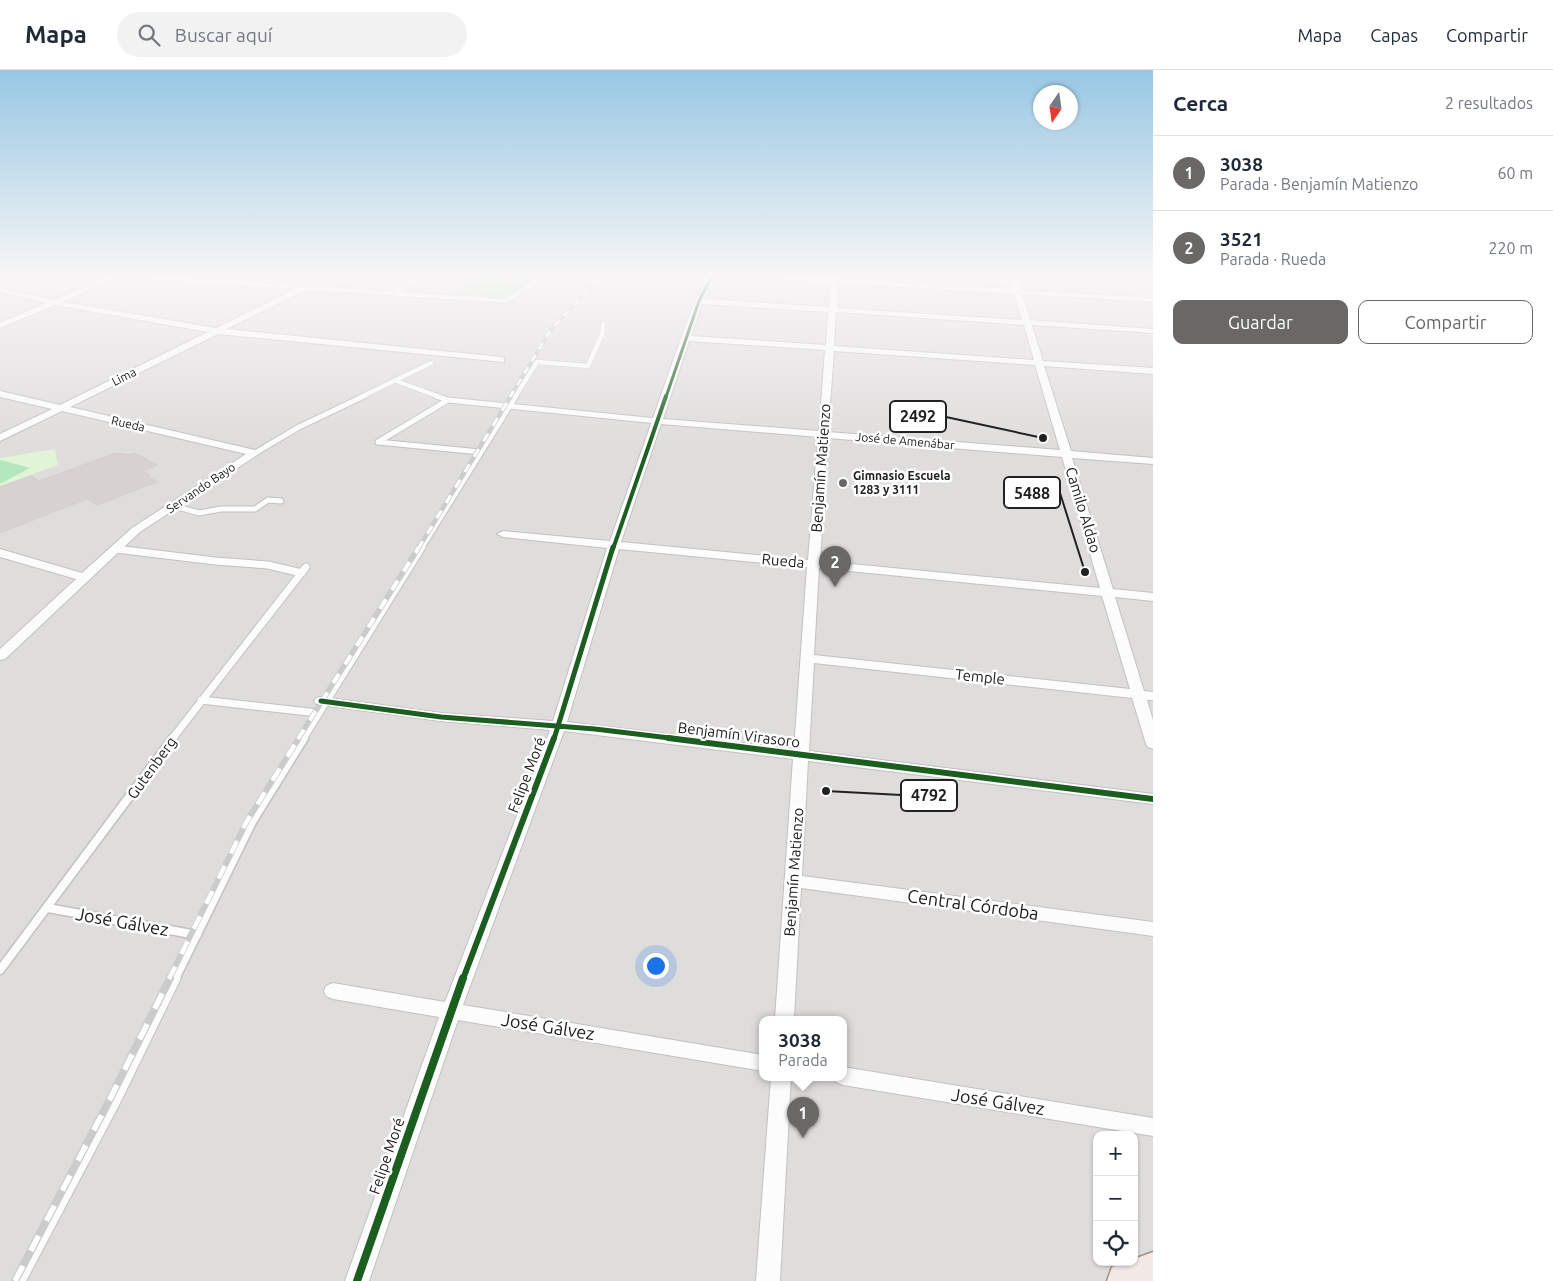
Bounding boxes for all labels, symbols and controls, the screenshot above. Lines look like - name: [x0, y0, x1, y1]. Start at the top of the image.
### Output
- search box: [117, 12, 467, 57]
- text: Mapa: [25, 21, 87, 48]
- icon: search: [135, 21, 163, 49]
- text: Buscar aquí: [175, 24, 272, 46]
- text: Mapa: [1297, 25, 1342, 45]
- text: Capas: [1370, 25, 1418, 45]
- text: Compartir: [1446, 25, 1528, 45]
- north arrow: [1033, 85, 1078, 130]
- text: Cerca: [1173, 91, 1228, 115]
- text: 2 resultados: [1445, 94, 1533, 112]
- text: 3038: [1220, 153, 1263, 175]
- text: 1: [1184, 164, 1194, 182]
- text: 60 m: [1497, 164, 1533, 182]
- text: Parada · Benjamín Matienzo: [1220, 175, 1418, 193]
- text: 3521: [1220, 228, 1263, 250]
- text: 2: [1184, 239, 1194, 257]
- text: 220 m: [1488, 239, 1533, 257]
- text: Parada · Rueda: [1220, 250, 1326, 268]
- button: Guardar: [1173, 300, 1348, 344]
- button: Compartir: [1358, 300, 1533, 344]
- street label: Lima: [109, 365, 138, 388]
- callout: 2492: [890, 401, 946, 432]
- street label: Benjamín Matienzo: [808, 403, 833, 533]
- text: 2492: [900, 407, 936, 425]
- street label: Rueda: [110, 413, 146, 434]
- street label: José de Amenábar: [855, 430, 956, 451]
- street label: Servando Bayo: [164, 460, 237, 515]
- street label: Camilo Aldao: [1062, 465, 1105, 555]
- place label: Gimnasio Escuela 1283 y 3111: [853, 469, 951, 496]
- marker: Gimnasio Escuela 1283 y 3111: [837, 477, 849, 489]
- callout: 5488: [1004, 477, 1060, 508]
- text: 5488: [1014, 484, 1050, 502]
- pin: 2: [819, 546, 851, 587]
- street label: Rueda: [761, 550, 805, 571]
- street label: Temple: [954, 665, 1006, 688]
- street label: Benjamín Virasoro: [677, 719, 801, 750]
- street label: Gutenberg: [123, 733, 180, 802]
- street label: Felipe Moré: [504, 734, 549, 815]
- callout: 4792: [901, 780, 957, 811]
- text: 4792: [911, 786, 947, 804]
- street label: Benjamín Matienzo: [781, 807, 806, 937]
- street label: Central Córdoba: [906, 885, 1040, 923]
- street label: José Gálvez: [74, 903, 170, 939]
- your location: [643, 953, 669, 979]
- street label: José Gálvez: [500, 1009, 596, 1043]
- popup: [759, 1016, 847, 1081]
- text: 3038: [778, 1029, 821, 1051]
- text: Parada: [778, 1051, 828, 1069]
- street label: José Gálvez: [950, 1084, 1046, 1118]
- pin: 1: [787, 1097, 819, 1138]
- street label: Felipe Moré: [365, 1115, 408, 1196]
- map controls: [1093, 1131, 1138, 1266]
- button: +: [1093, 1131, 1138, 1176]
- button: −: [1093, 1176, 1138, 1221]
- button: locate: [1093, 1221, 1138, 1266]

